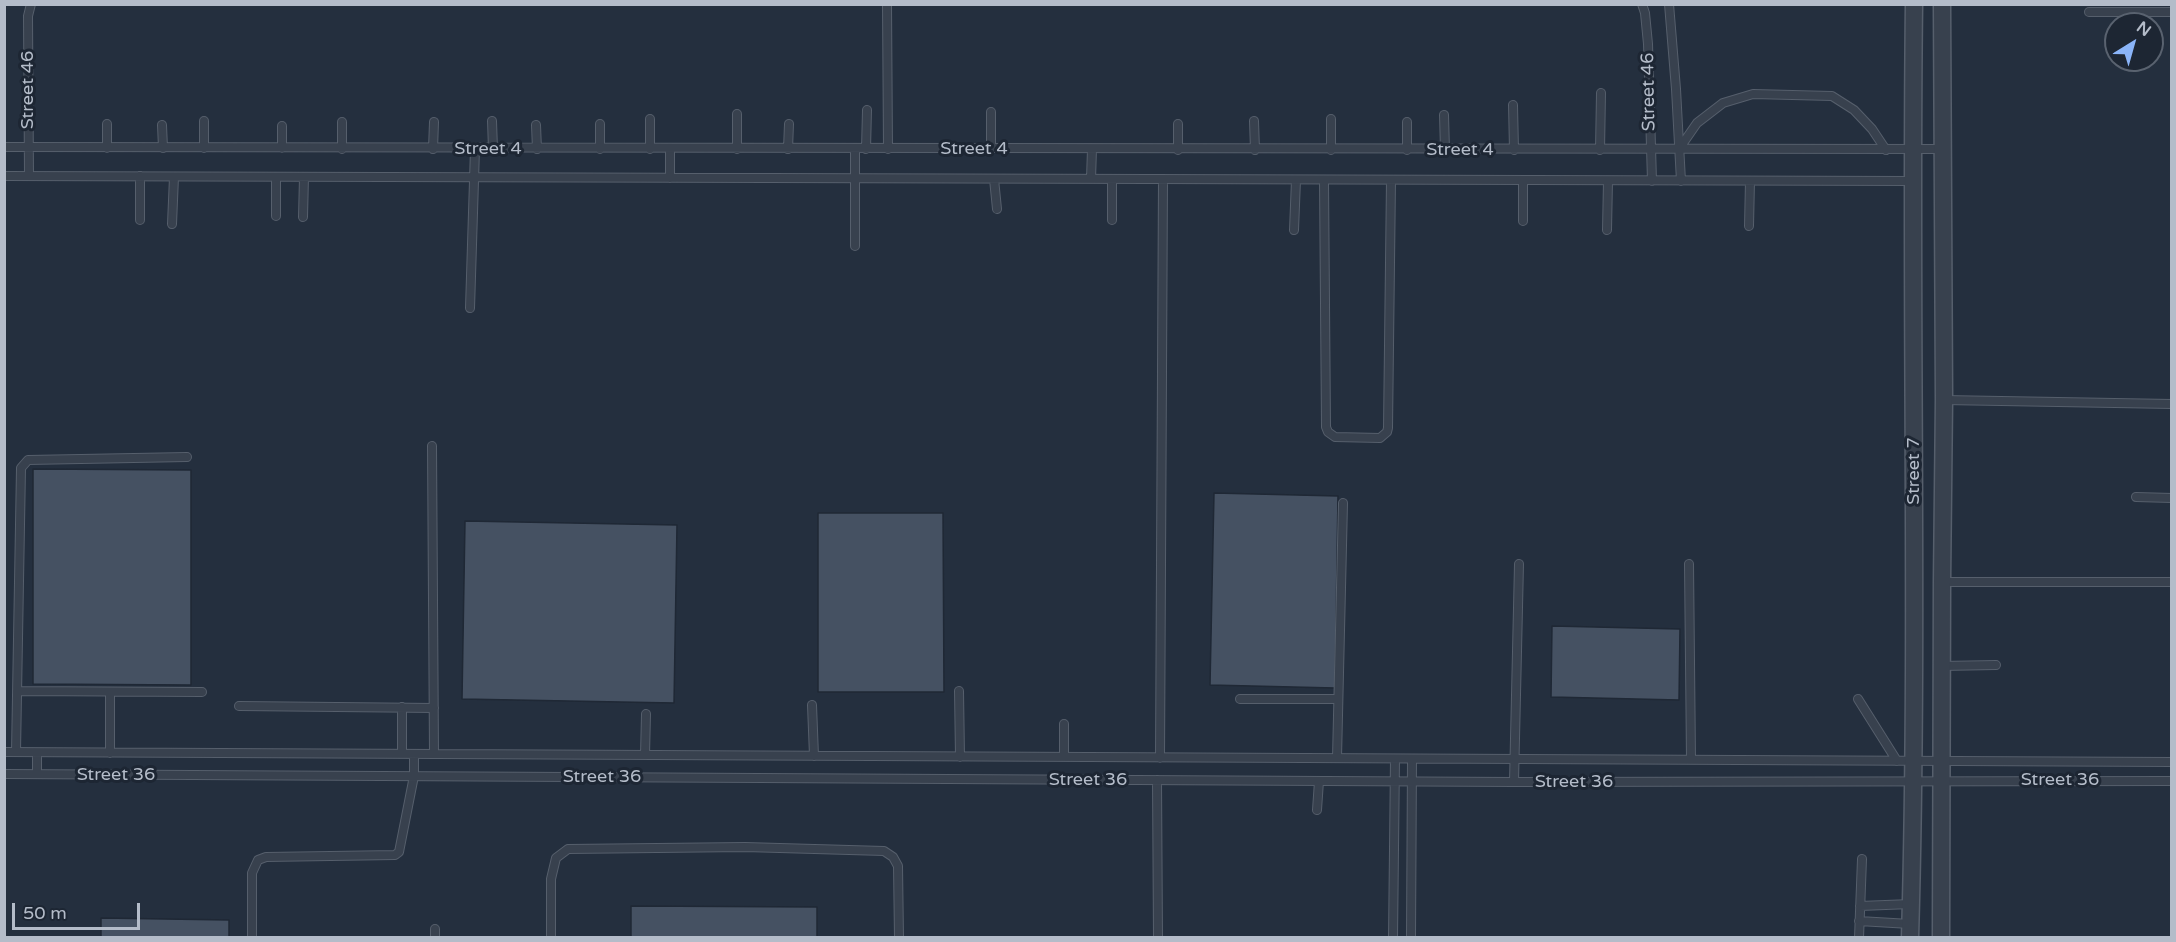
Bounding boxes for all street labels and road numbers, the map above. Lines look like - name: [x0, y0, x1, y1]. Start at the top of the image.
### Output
- street label: Street 46: [17, 51, 39, 129]
- street label: Street 46: [1638, 52, 1660, 132]
- street label: Street 4: [454, 138, 522, 160]
- street label: Street 4: [940, 138, 1008, 160]
- street label: Street 4: [1426, 139, 1494, 161]
- street label: Street 7: [1903, 437, 1925, 505]
- street label: Street 36: [77, 764, 155, 786]
- street label: Street 36: [563, 766, 641, 788]
- street label: Street 36: [1049, 769, 1127, 791]
- street label: Street 36: [2021, 769, 2099, 791]
- street label: Street 36: [1535, 771, 1613, 793]

